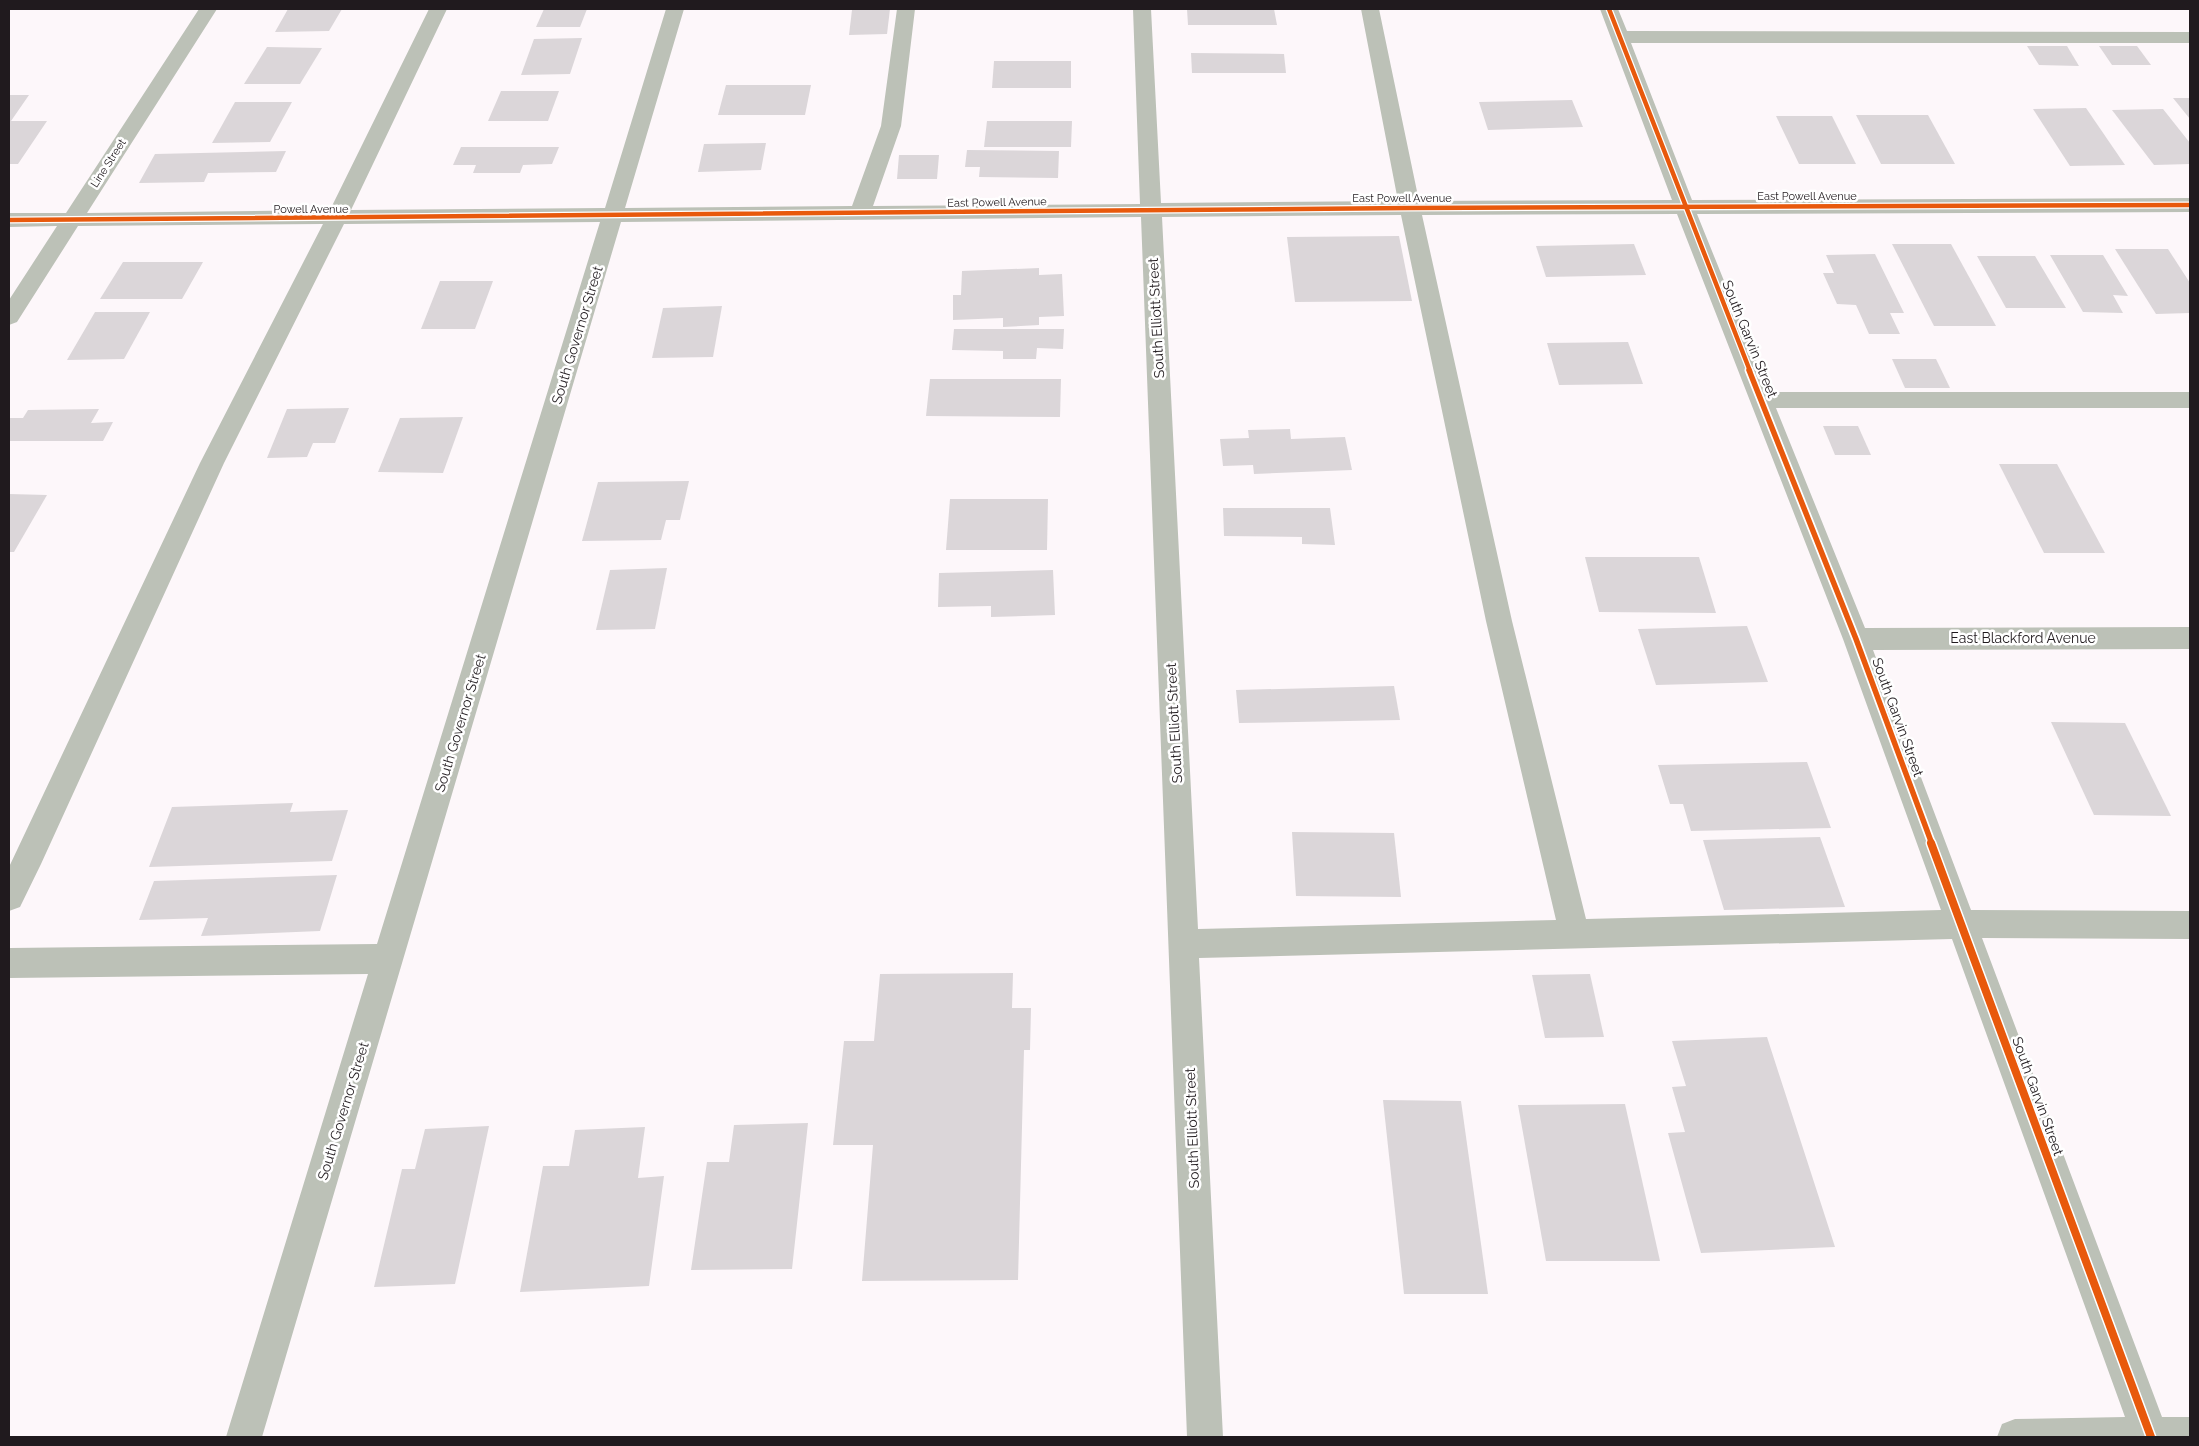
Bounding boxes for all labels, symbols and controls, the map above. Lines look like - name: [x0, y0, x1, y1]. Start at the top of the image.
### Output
- street label: Line Street: [88, 136, 129, 190]
- street label: East Powell Avenue: [1757, 190, 1857, 203]
- street label: East Powell Avenue: [1352, 192, 1452, 205]
- street label: East Powell Avenue: [947, 195, 1047, 210]
- street label: Powell Avenue: [274, 203, 349, 216]
- street label: South Elliott Street: [1145, 257, 1167, 379]
- street label: South Governor Street: [548, 264, 606, 406]
- street label: South Garvin Street: [1719, 278, 1781, 400]
- street label: East Blackford Avenue: [1950, 630, 2096, 646]
- street label: South Governor Street: [431, 652, 489, 794]
- street label: South Garvin Street: [1869, 655, 1927, 779]
- street label: South Elliott Street: [1163, 662, 1185, 784]
- street label: South Garvin Street: [2009, 1034, 2067, 1158]
- street label: South Governor Street: [314, 1040, 372, 1182]
- street label: South Elliott Street: [1182, 1067, 1202, 1189]

